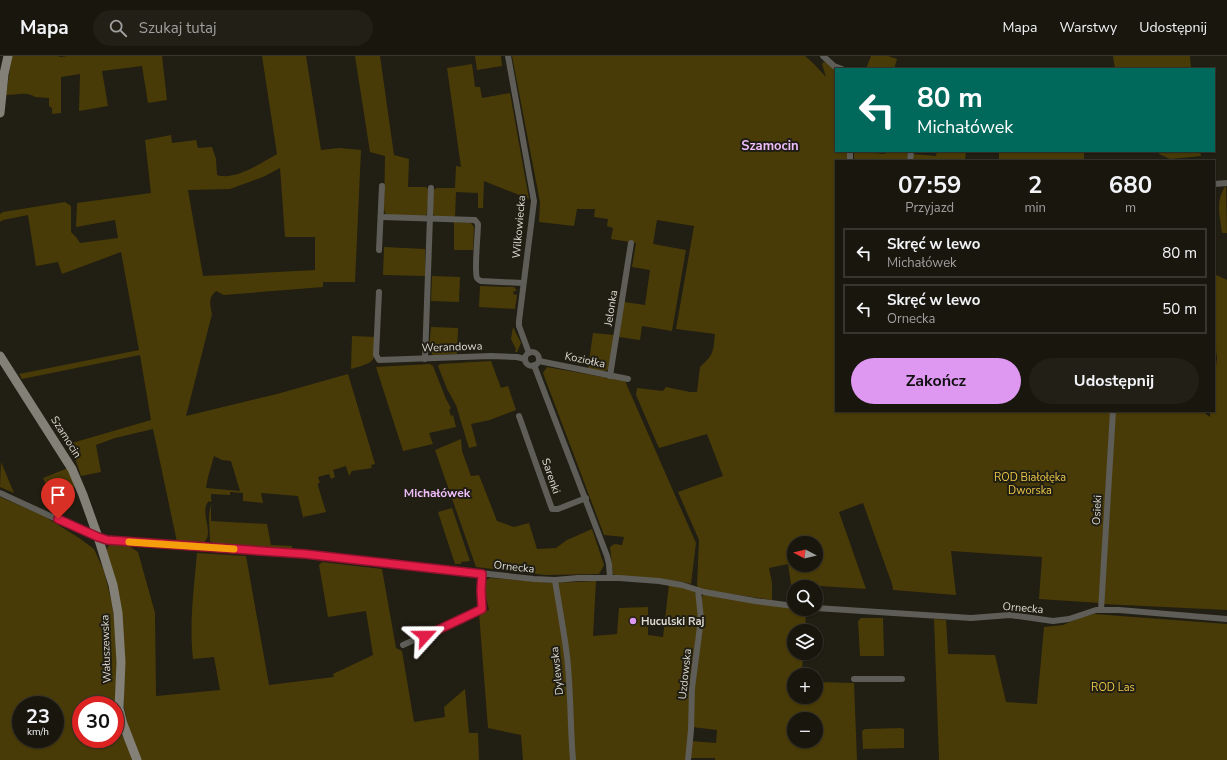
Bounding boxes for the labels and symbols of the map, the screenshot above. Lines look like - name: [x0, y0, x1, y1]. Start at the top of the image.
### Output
- district label: Szamocin: [741, 137, 799, 155]
- street label: Wilkowiecka: [509, 195, 529, 259]
- street label: Jelonka: [601, 289, 621, 328]
- street label: Werandowa: [421, 338, 483, 356]
- street label: Koziołka: [563, 348, 607, 372]
- street label: Szamocin: [47, 413, 85, 461]
- street label: Sarenki: [538, 456, 564, 496]
- park label: ROD Białołęka Dworska: [994, 470, 1066, 498]
- pin: [41, 478, 75, 519]
- district label: Michałówek: [404, 485, 471, 501]
- street label: Osieki: [1089, 495, 1105, 525]
- north arrow: [787, 536, 823, 572]
- street label: Ornecka: [493, 557, 535, 577]
- street label: Ornecka: [1002, 599, 1044, 617]
- street label: Wałuszewska: [97, 614, 115, 683]
- place label: Huculski Raj: [641, 614, 704, 629]
- position arrow: [404, 615, 446, 657]
- marker: Huculski Raj: [628, 616, 638, 626]
- street label: Dylewska: [547, 646, 567, 696]
- street label: Uzdowska: [675, 648, 695, 700]
- park label: ROD Las: [1091, 680, 1135, 695]
- speed limit sign: 30: [72, 696, 124, 748]

